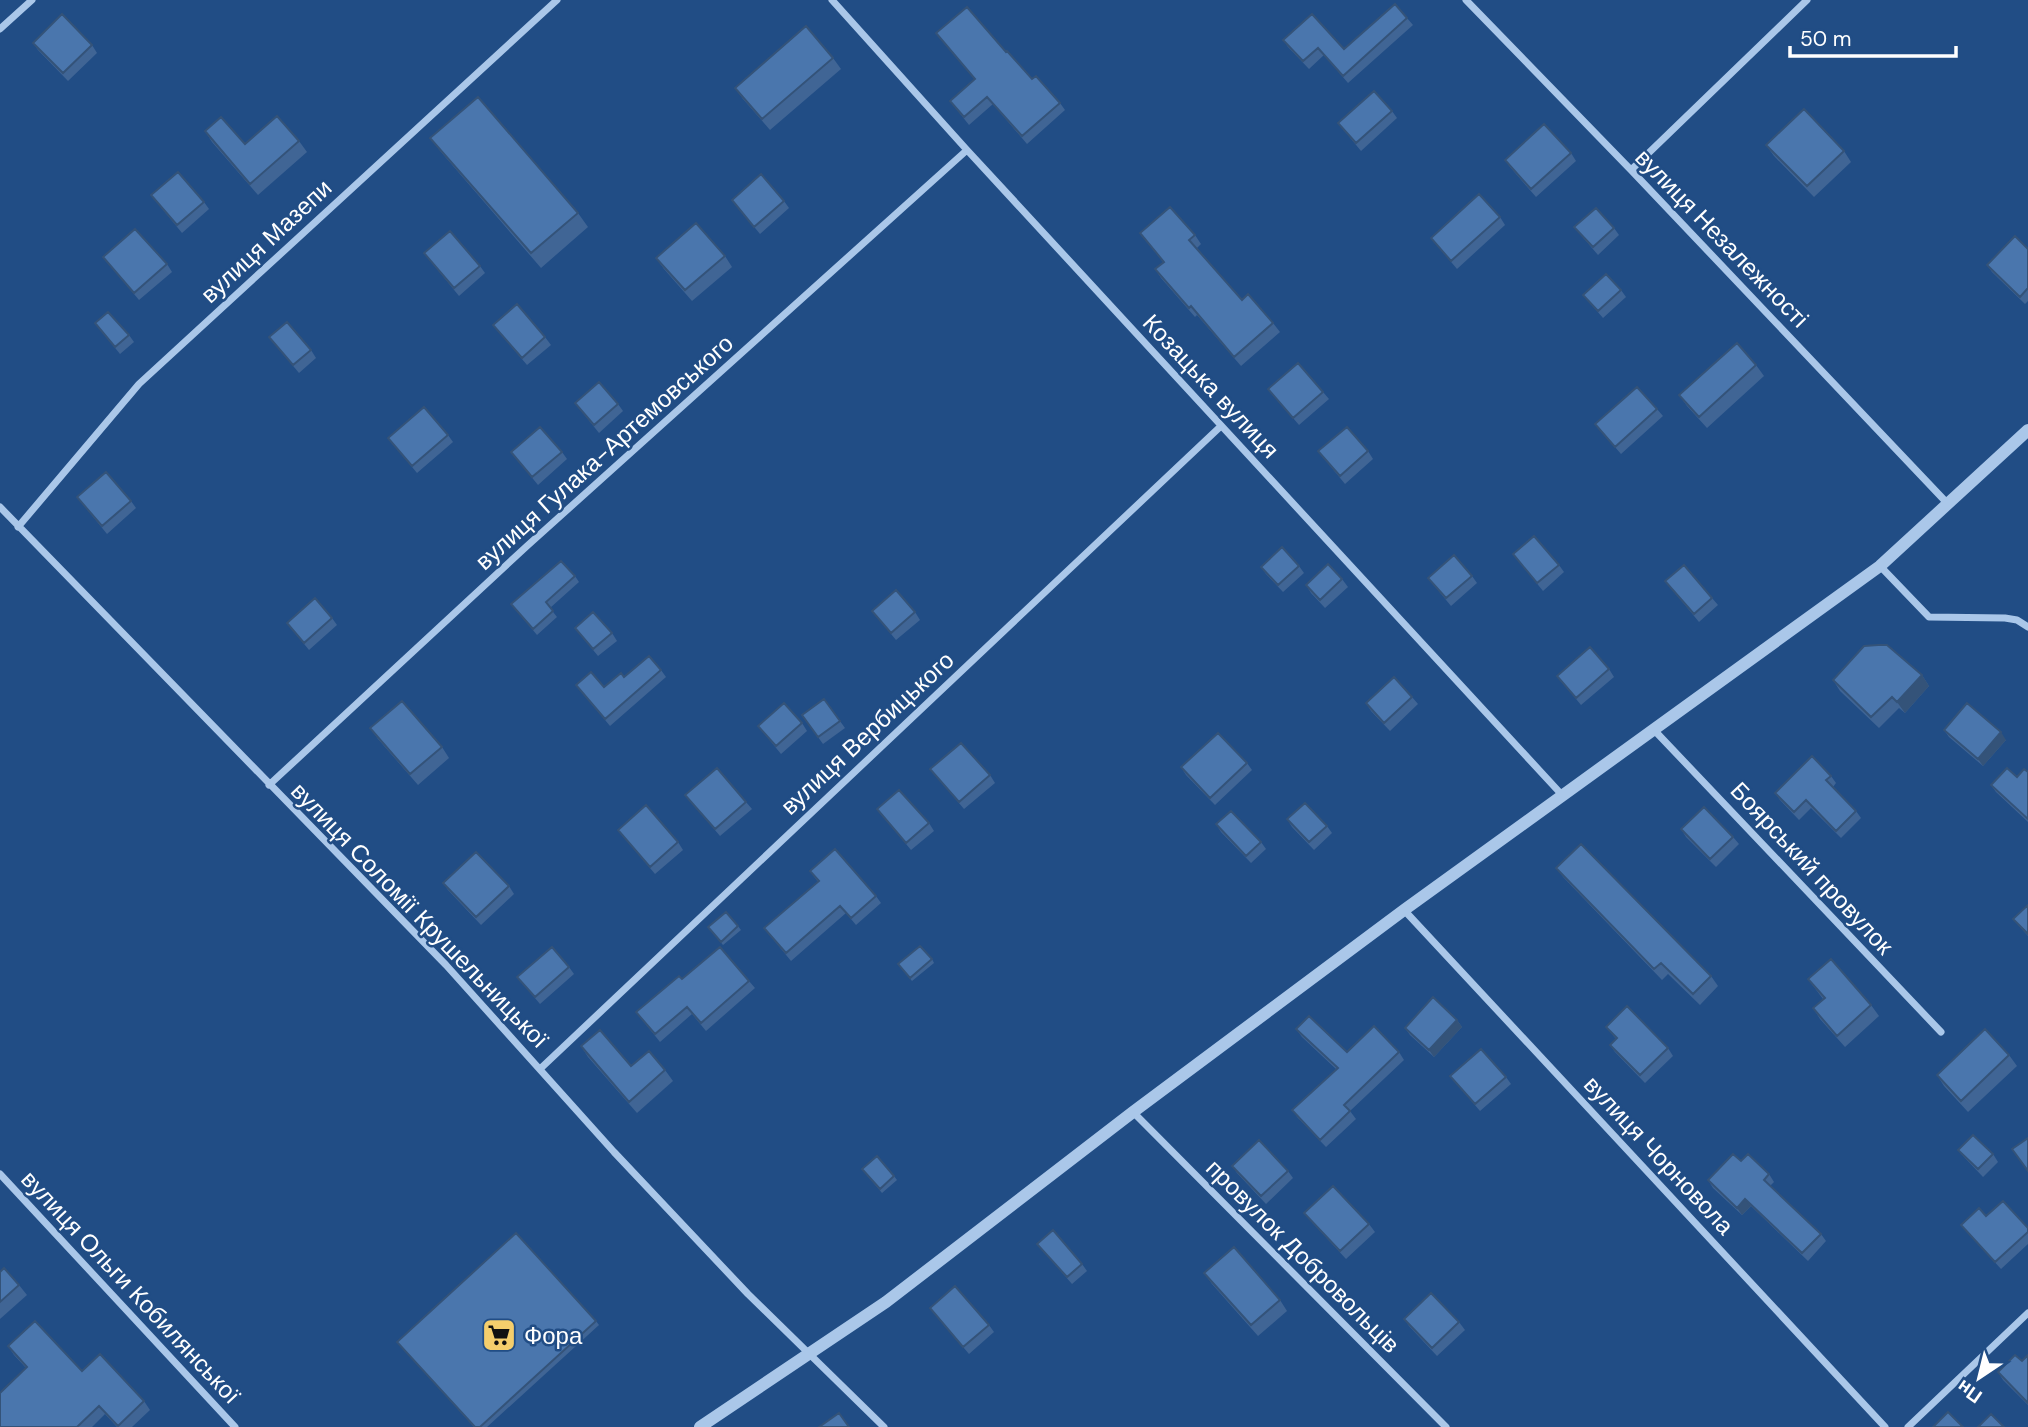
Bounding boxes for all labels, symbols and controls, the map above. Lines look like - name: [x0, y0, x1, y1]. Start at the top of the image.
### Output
- scale bar: [1790, 14, 1956, 58]
- text: 50 m: [1800, 25, 1851, 53]
- street label: вулиця Незалежності: [1629, 142, 1815, 334]
- street label: вулиця Мазепи: [194, 172, 338, 310]
- street label: Козацька вулиця: [1136, 307, 1286, 465]
- street label: вулиця Гулака-Артемовського: [468, 328, 740, 576]
- street label: вулиця Вербицького: [774, 645, 960, 821]
- street label: вулиця Соломії Крушельницької: [285, 775, 556, 1055]
- street label: Боярський провулок: [1724, 775, 1900, 961]
- street label: вулиця Чорновола: [1577, 1069, 1741, 1241]
- street label: провулок Добровольців: [1199, 1152, 1407, 1360]
- street label: вулиця Ольги Кобилянської: [15, 1164, 247, 1410]
- supermarket icon: Фора: [480, 1316, 518, 1354]
- place label: Фора: [524, 1320, 583, 1351]
- north arrow: [1944, 1343, 2014, 1413]
- text: Пн: [1952, 1374, 1987, 1409]

